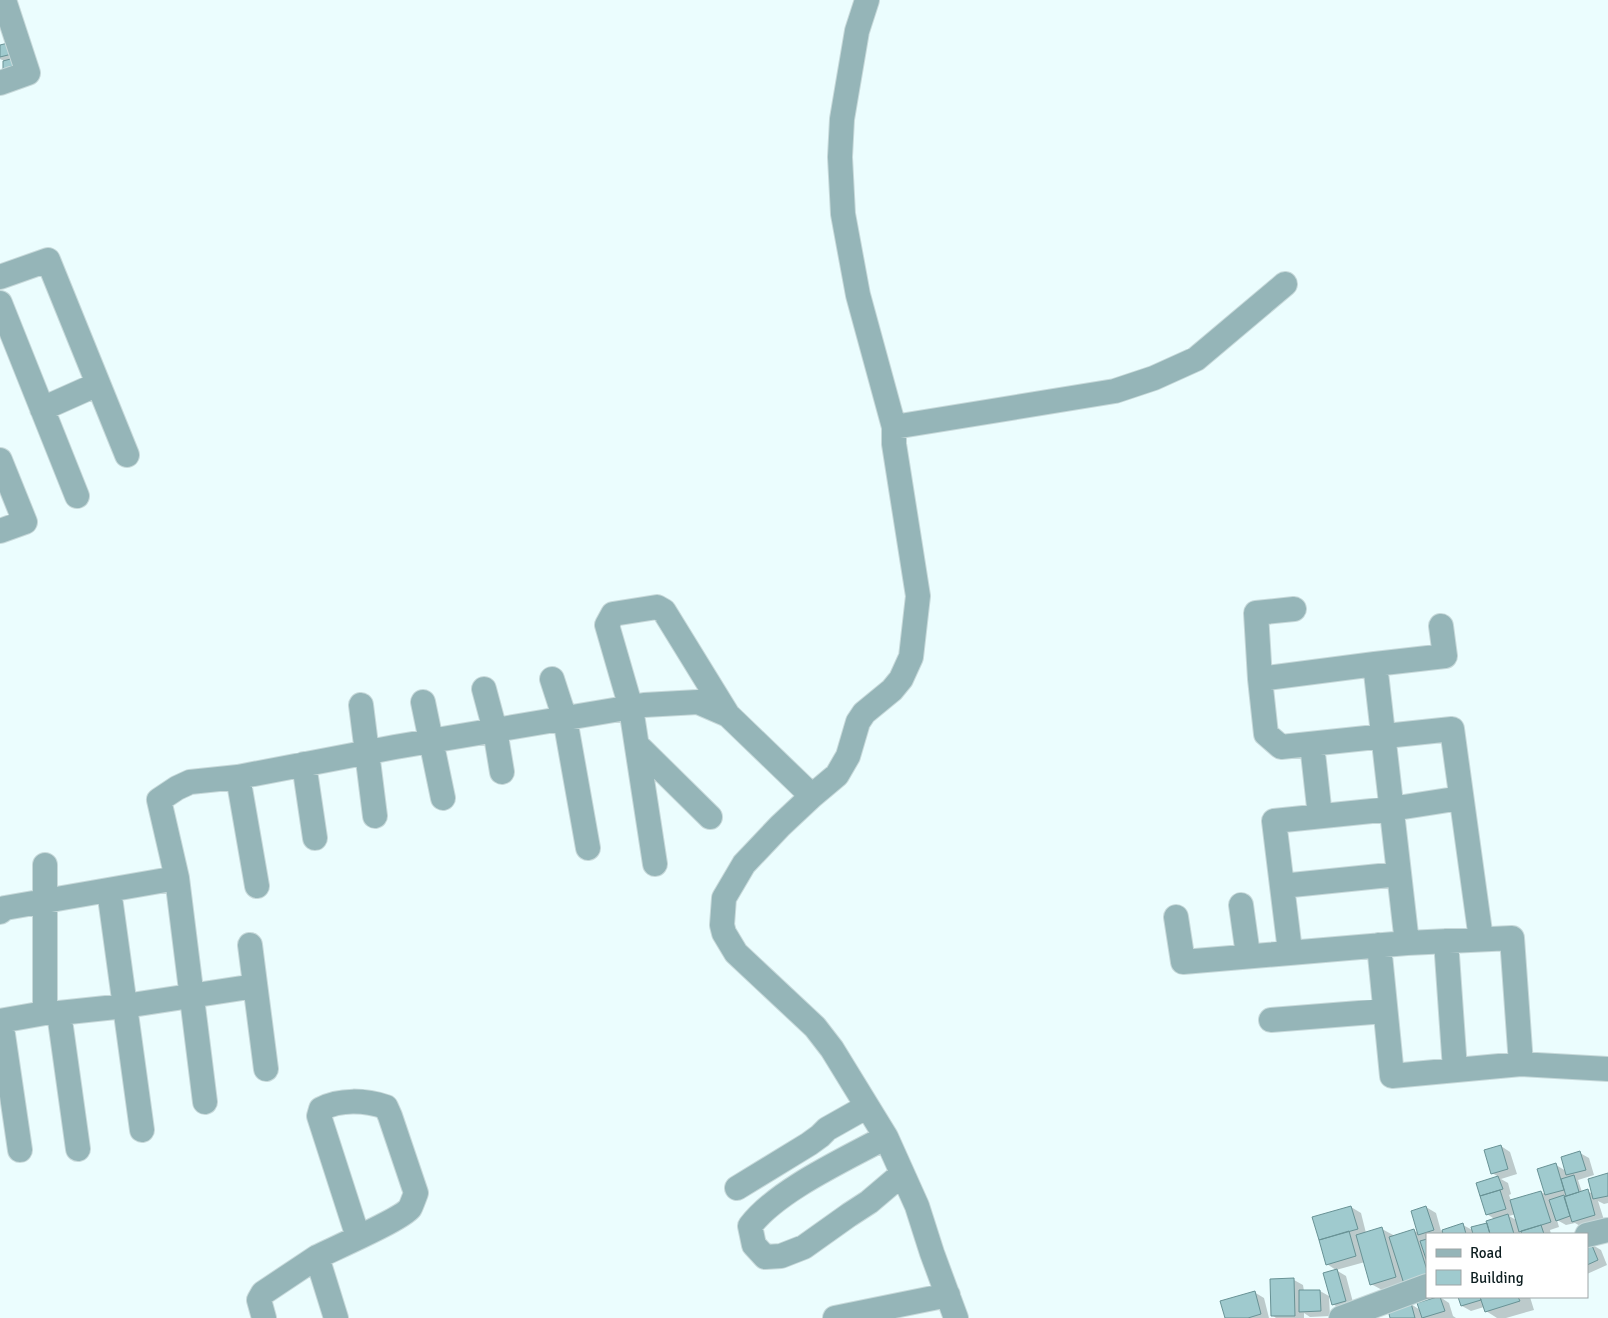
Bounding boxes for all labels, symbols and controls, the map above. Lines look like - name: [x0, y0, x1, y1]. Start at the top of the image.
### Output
- legend: [1426, 1233, 1588, 1298]
- text: Road: [1470, 1244, 1502, 1262]
- text: Building: [1470, 1269, 1524, 1287]

